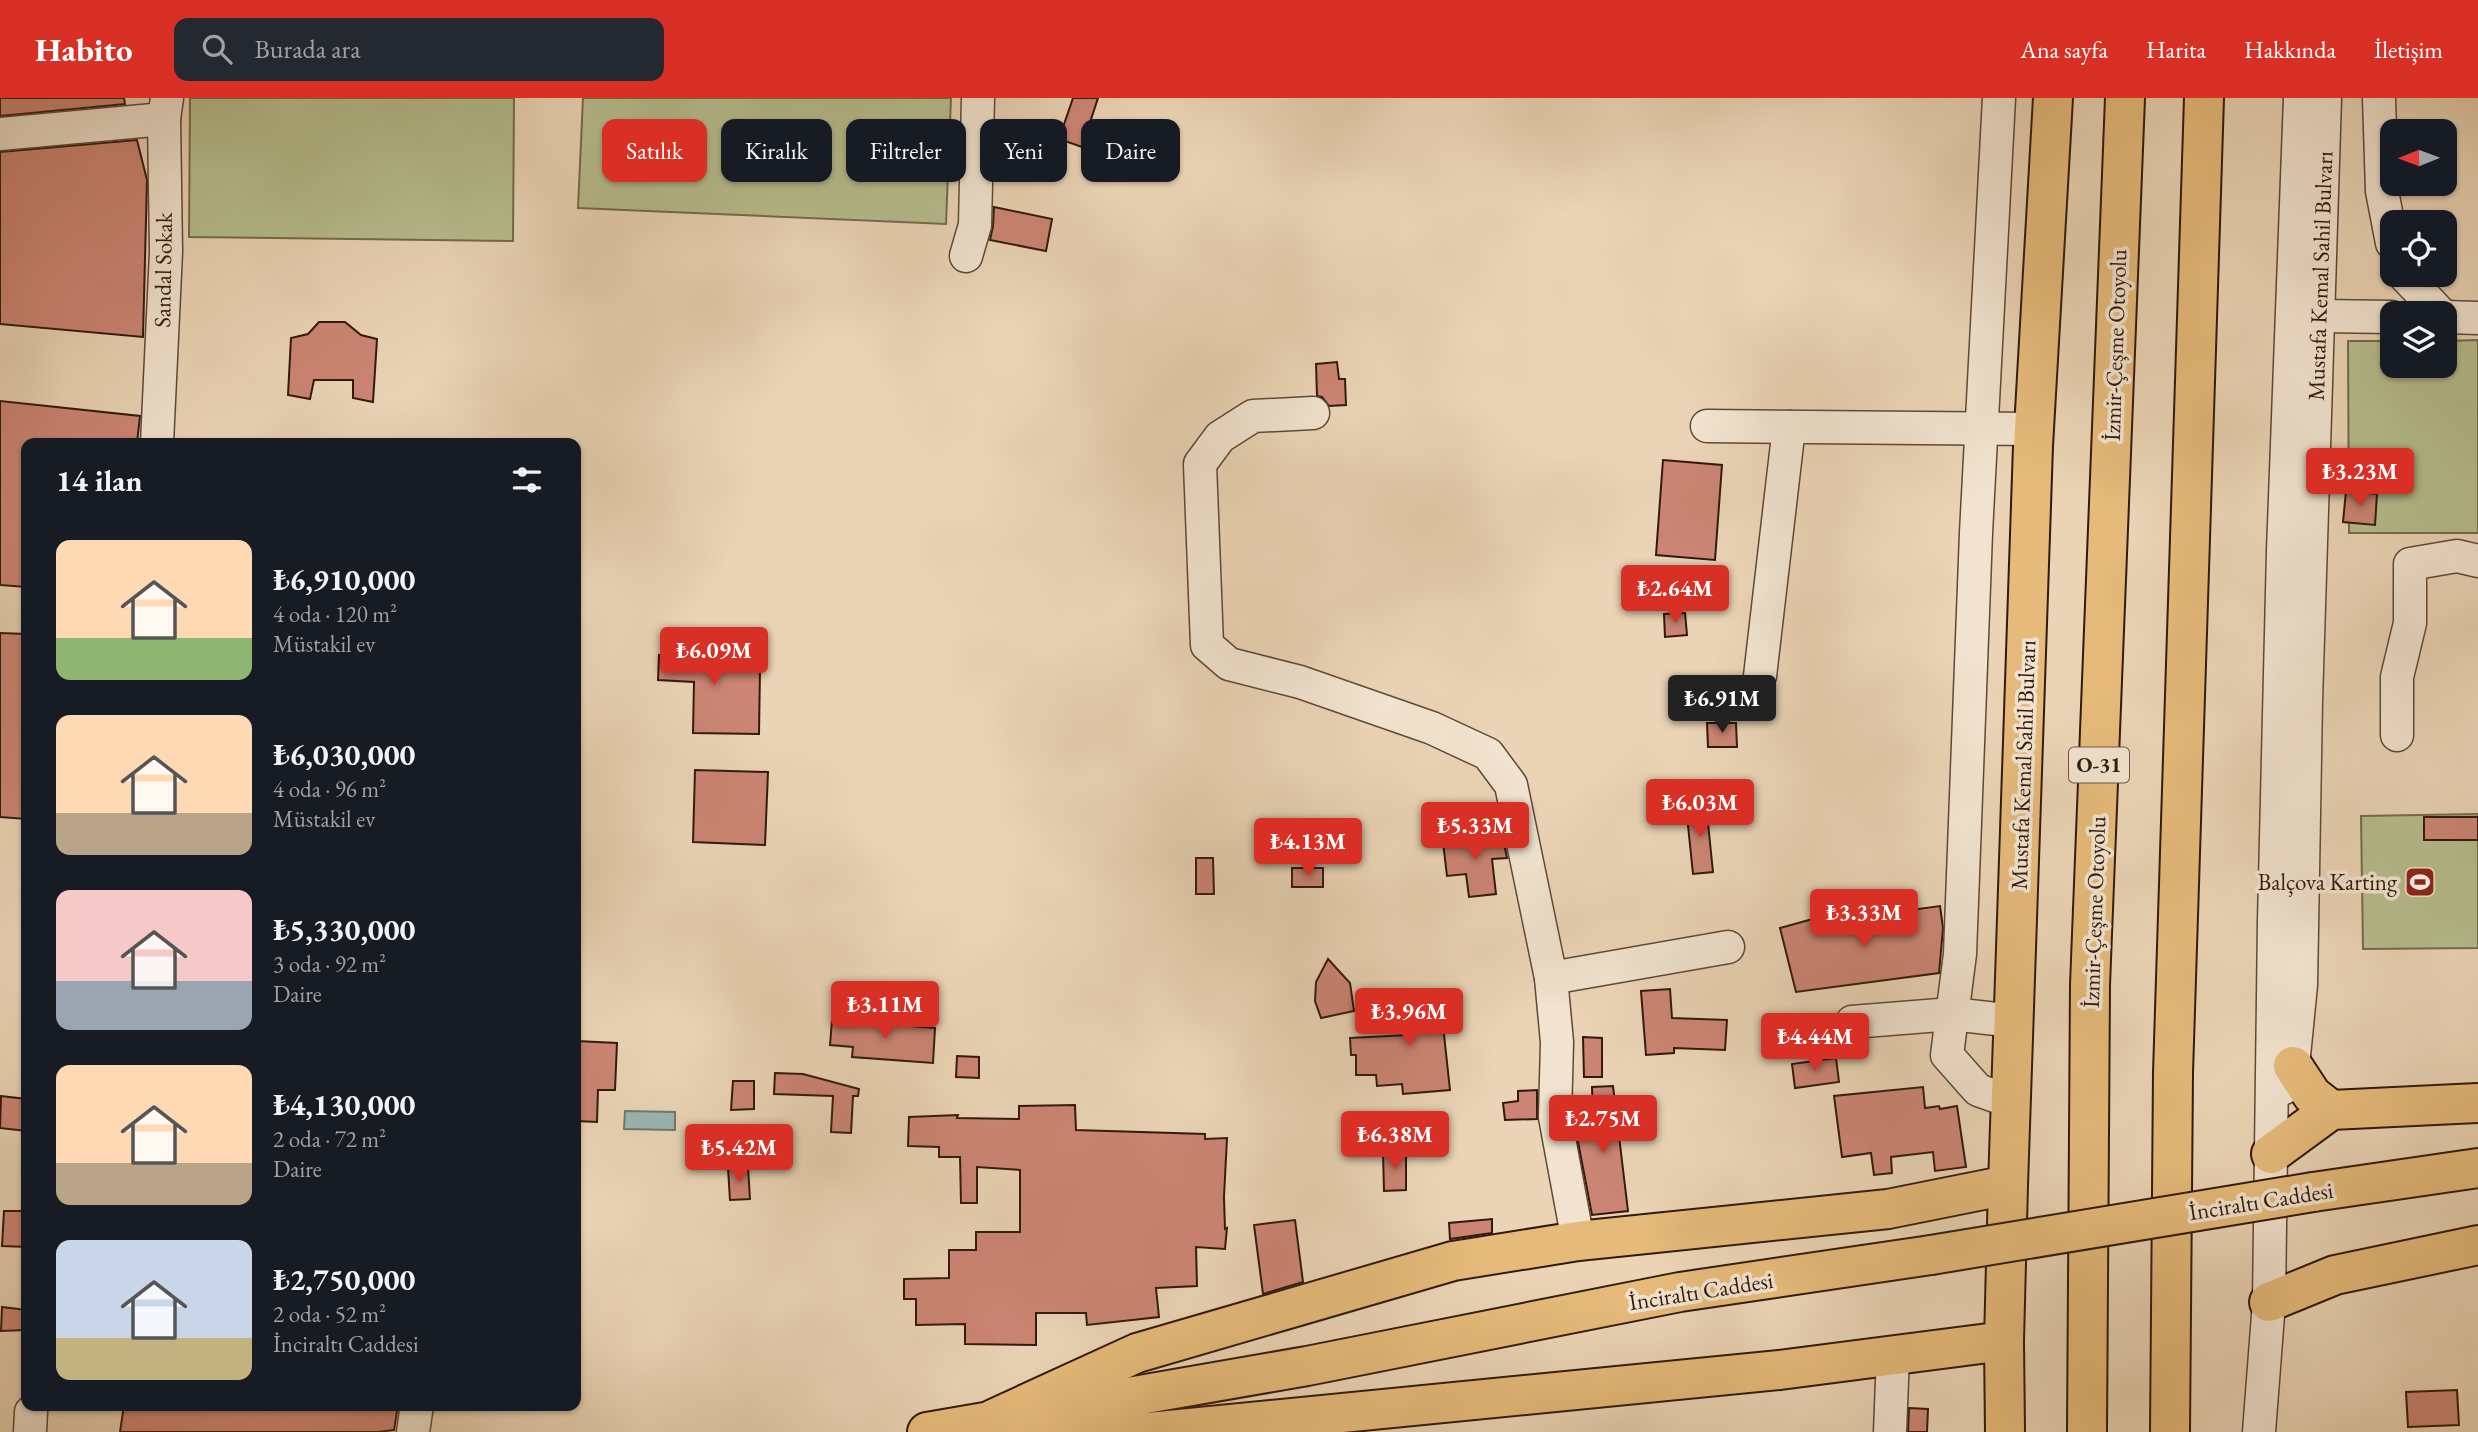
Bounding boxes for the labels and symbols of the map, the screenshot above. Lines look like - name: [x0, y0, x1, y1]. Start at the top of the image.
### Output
- north arrow: [2380, 119, 2457, 196]
- street label: Mustafa Kemal Sahil Bulvarı: [2301, 150, 2339, 401]
- street label: Sandal Sokak: [147, 211, 179, 328]
- street label: İzmir-Çeşme Otoyolu: [2097, 249, 2133, 441]
- pin: ₺3.23M: [2303, 448, 2417, 508]
- pin: ₺2.64M: [1618, 566, 1732, 625]
- pin: ₺6.09M: [657, 628, 771, 687]
- street label: Mustafa Kemal Sahil Bulvarı: [2004, 639, 2042, 890]
- pin: ₺6.91M: [1665, 676, 1779, 735]
- road number: O-31: [2069, 748, 2129, 782]
- pin: ₺6.03M: [1643, 780, 1757, 839]
- pin: ₺5.33M: [1418, 802, 1532, 862]
- street label: İzmir-Çeşme Otoyolu: [2076, 816, 2112, 1008]
- pin: ₺4.13M: [1251, 818, 1365, 878]
- sports icon: Balçova Karting: [2403, 865, 2437, 899]
- place label: Balçova Karting: [2258, 867, 2398, 897]
- pin: ₺3.33M: [1807, 890, 1921, 949]
- pin: ₺3.11M: [828, 982, 942, 1041]
- pin: ₺3.96M: [1352, 988, 1466, 1048]
- pin: ₺4.44M: [1758, 1014, 1872, 1073]
- pin: ₺2.75M: [1546, 1096, 1660, 1155]
- pin: ₺6.38M: [1338, 1112, 1452, 1171]
- pin: ₺5.42M: [682, 1124, 796, 1184]
- street label: İnciraltı Caddesi: [2187, 1175, 2336, 1227]
- street label: İnciraltı Caddesi: [1627, 1265, 1776, 1317]

